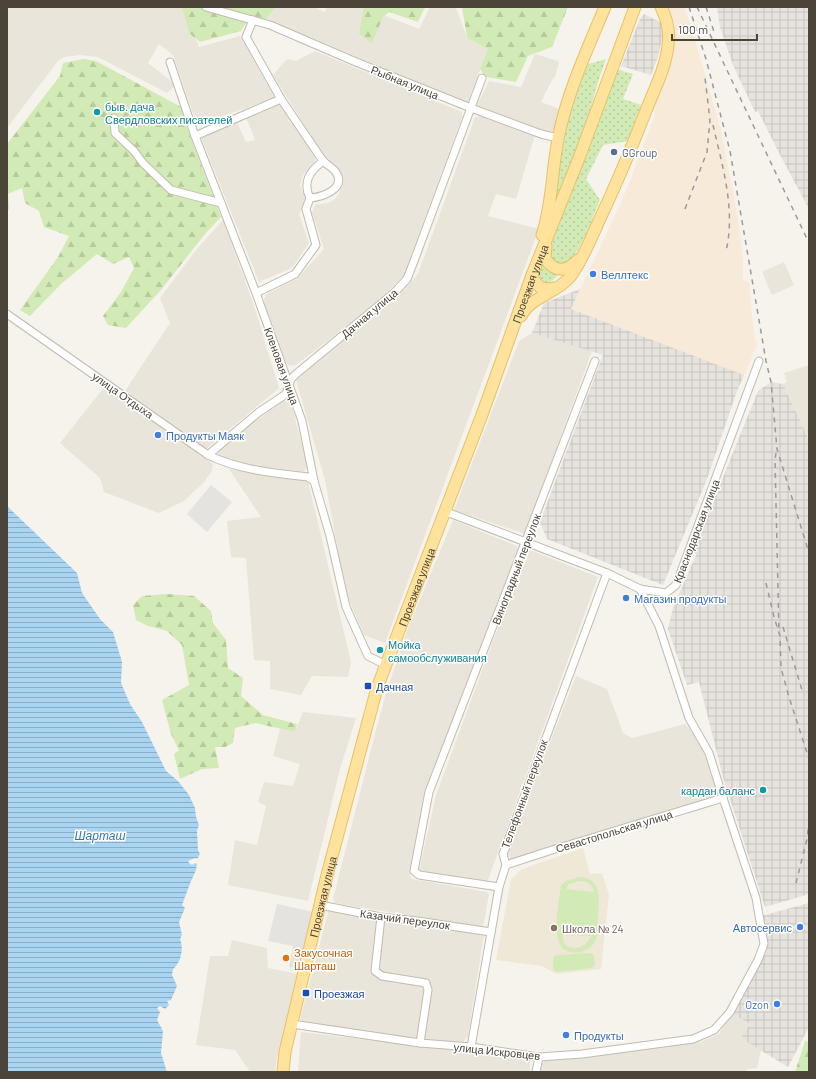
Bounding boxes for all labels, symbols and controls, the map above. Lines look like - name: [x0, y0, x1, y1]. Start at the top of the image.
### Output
- scale bar: [672, 16, 757, 42]
- text: 100 m: [678, 22, 708, 36]
- street label: Рыбная улица: [369, 62, 442, 102]
- place label: быв. дача Свердловских писателей: [105, 100, 232, 126]
- marker: быв. дача Свердловских писателей: [92, 107, 102, 117]
- place label: GGroup: [622, 146, 657, 159]
- marker: GGroup: [609, 147, 619, 157]
- street label: Проезжая улица: [509, 241, 551, 325]
- place label: Веллтекс: [601, 268, 649, 281]
- marker: Веллтекс: [588, 269, 598, 279]
- street label: Дачная улица: [338, 285, 401, 340]
- street label: Кленовая улица: [262, 326, 302, 407]
- street label: улица Отдыха: [90, 369, 157, 421]
- place label: Продукты Маяк: [166, 429, 244, 442]
- marker: Продукты Маяк: [153, 430, 163, 440]
- street label: Краснодарская улица: [670, 477, 722, 585]
- street label: Виноградный переулок: [489, 512, 543, 626]
- street label: Проезжая улица: [395, 545, 437, 628]
- place label: Магазин продукты: [634, 592, 726, 605]
- marker: Магазин продукты: [621, 593, 631, 603]
- place label: Мойка самообслуживания: [388, 638, 487, 664]
- marker: Мойка самообслуживания: [375, 645, 385, 655]
- place label: Дачная: [376, 680, 413, 693]
- marker: Дачная: [363, 681, 373, 691]
- street label: Телефонный переулок: [498, 738, 550, 850]
- place label: кардан баланс: [681, 784, 755, 797]
- marker: кардан баланс: [758, 785, 768, 795]
- street label: Севастопольская улица: [554, 807, 675, 855]
- water label: Шарташ: [75, 828, 125, 843]
- street label: Проезжая улица: [306, 854, 339, 938]
- street label: Казачий переулок: [359, 906, 451, 932]
- place label: Автосервис: [733, 921, 792, 934]
- place label: Школа № 24: [562, 922, 624, 935]
- marker: Автосервис: [795, 922, 805, 932]
- marker: Школа № 24: [549, 923, 559, 933]
- place label: Закусочная Шарташ: [294, 946, 352, 972]
- marker: Закусочная Шарташ: [281, 953, 291, 963]
- place label: Проезжая: [314, 987, 365, 1000]
- marker: Проезжая: [301, 988, 311, 998]
- place label: Ozon: [745, 998, 769, 1011]
- marker: Ozon: [772, 999, 782, 1009]
- place label: Продукты: [574, 1029, 624, 1042]
- marker: Продукты: [561, 1030, 571, 1040]
- street label: улица Искровцев: [453, 1040, 541, 1062]

